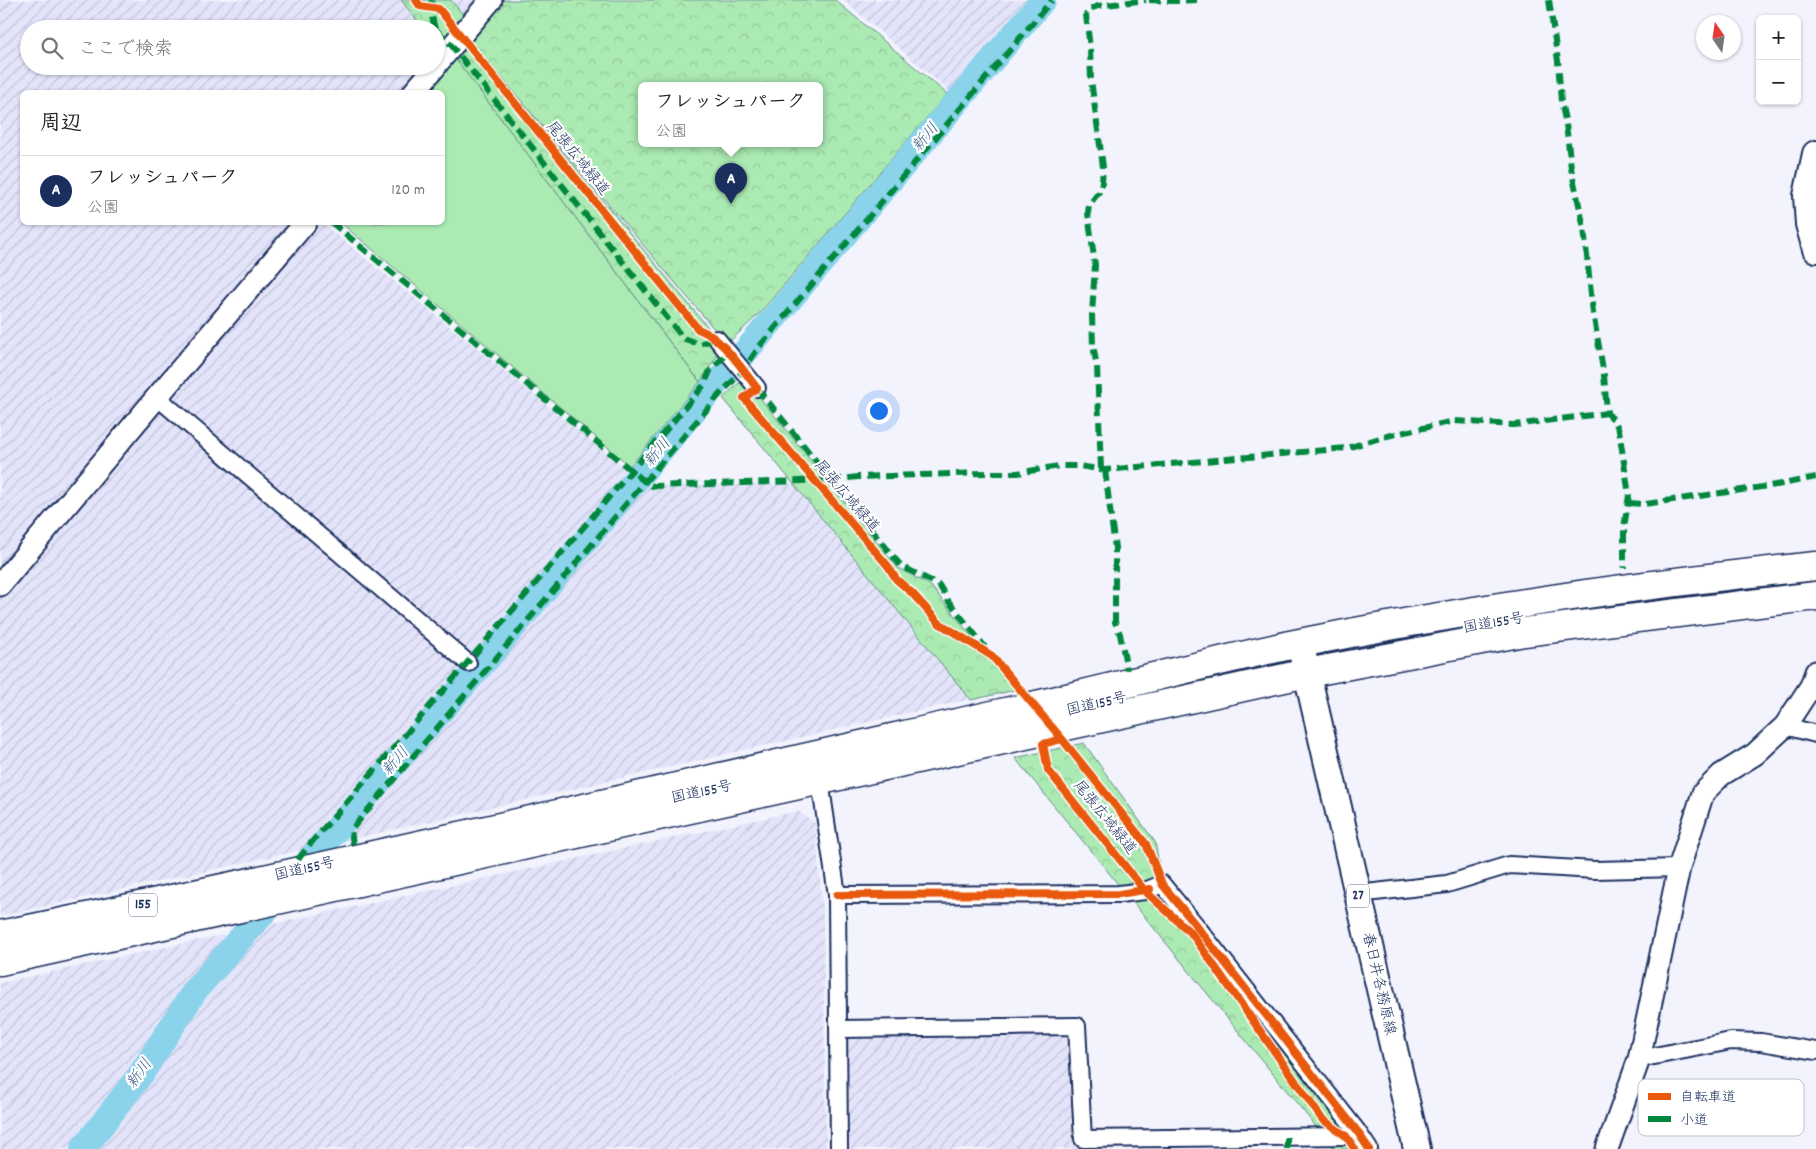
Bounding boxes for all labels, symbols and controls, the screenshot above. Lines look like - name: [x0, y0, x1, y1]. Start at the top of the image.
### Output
- north arrow: [1696, 15, 1741, 60]
- map controls: [1756, 15, 1801, 105]
- button: +: [1756, 15, 1801, 60]
- search box: [20, 20, 445, 75]
- icon: search: [38, 34, 66, 62]
- text: ここで検索: [78, 37, 173, 64]
- button: −: [1756, 60, 1801, 105]
- popup: [638, 82, 823, 147]
- text: フレッシュパーク: [655, 90, 806, 117]
- text: 周辺: [40, 110, 82, 140]
- street label: 尾張広域緑道: [540, 117, 614, 201]
- water label: 新川: [907, 118, 945, 158]
- text: 公園: [655, 121, 687, 144]
- pin: A: [715, 163, 747, 204]
- text: フレッシュパーク: [87, 166, 237, 193]
- text: A: [52, 179, 60, 202]
- text: 120 m: [391, 179, 425, 202]
- text: 公園: [87, 197, 119, 220]
- your location: [866, 398, 892, 424]
- water label: 新川: [639, 433, 677, 473]
- street label: 尾張広域緑道: [808, 456, 884, 538]
- street label: 国道155号: [1461, 608, 1527, 640]
- street label: 国道155号: [1064, 687, 1130, 723]
- water label: 新川: [377, 742, 415, 782]
- street label: 国道155号: [669, 776, 735, 810]
- street label: 尾張広域緑道: [1067, 776, 1141, 860]
- street label: 国道155号: [272, 852, 338, 888]
- road number: 27: [1347, 884, 1369, 908]
- road number: 155: [129, 894, 157, 916]
- street label: 春日井各務原線: [1355, 930, 1401, 1038]
- water label: 新川: [121, 1054, 159, 1094]
- legend: [1638, 1079, 1804, 1136]
- text: 自転車道: [1680, 1088, 1736, 1108]
- text: 小道: [1680, 1111, 1708, 1131]

